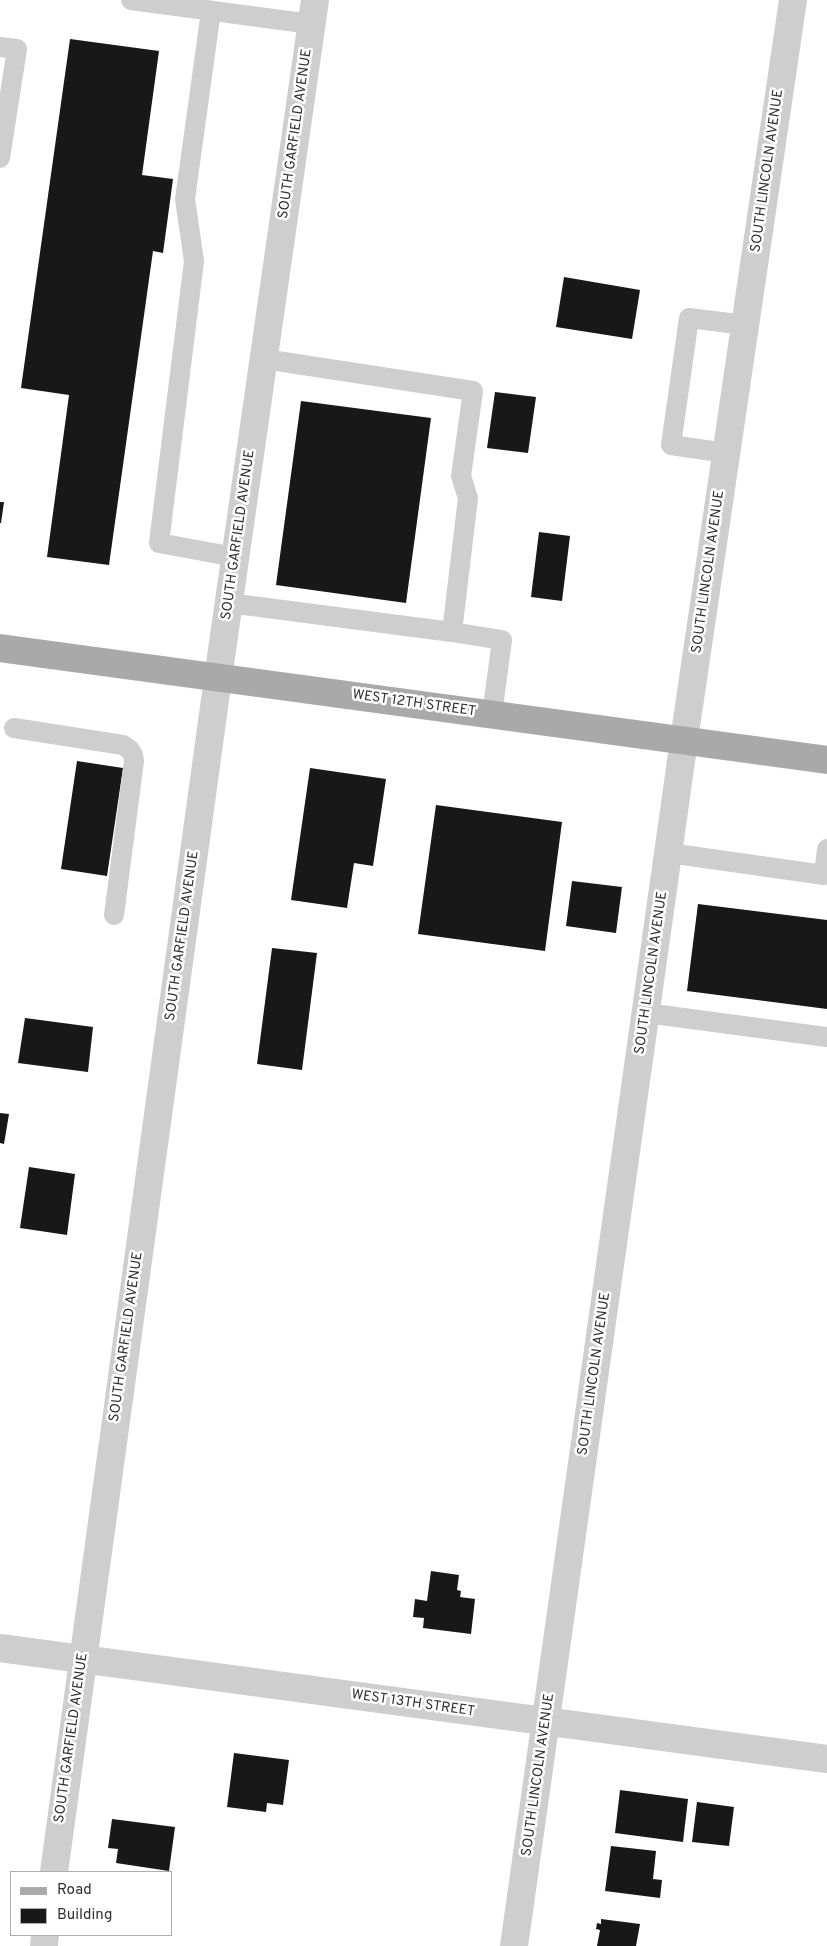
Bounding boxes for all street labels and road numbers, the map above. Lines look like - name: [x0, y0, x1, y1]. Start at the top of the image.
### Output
- street label: SOUTH GARFIELD AVENUE: [276, 48, 316, 220]
- street label: SOUTH LINCOLN AVENUE: [748, 88, 788, 254]
- street label: SOUTH GARFIELD AVENUE: [219, 449, 259, 621]
- street label: SOUTH LINCOLN AVENUE: [689, 489, 729, 655]
- street label: WEST 12TH STREET: [351, 687, 477, 721]
- street label: SOUTH GARFIELD AVENUE: [163, 850, 203, 1022]
- street label: SOUTH LINCOLN AVENUE: [632, 890, 672, 1056]
- street label: SOUTH GARFIELD AVENUE: [107, 1251, 147, 1423]
- street label: SOUTH LINCOLN AVENUE: [575, 1291, 615, 1457]
- street label: SOUTH GARFIELD AVENUE: [52, 1652, 92, 1824]
- street label: WEST 13TH STREET: [350, 1687, 476, 1721]
- street label: SOUTH LINCOLN AVENUE: [519, 1692, 559, 1858]

